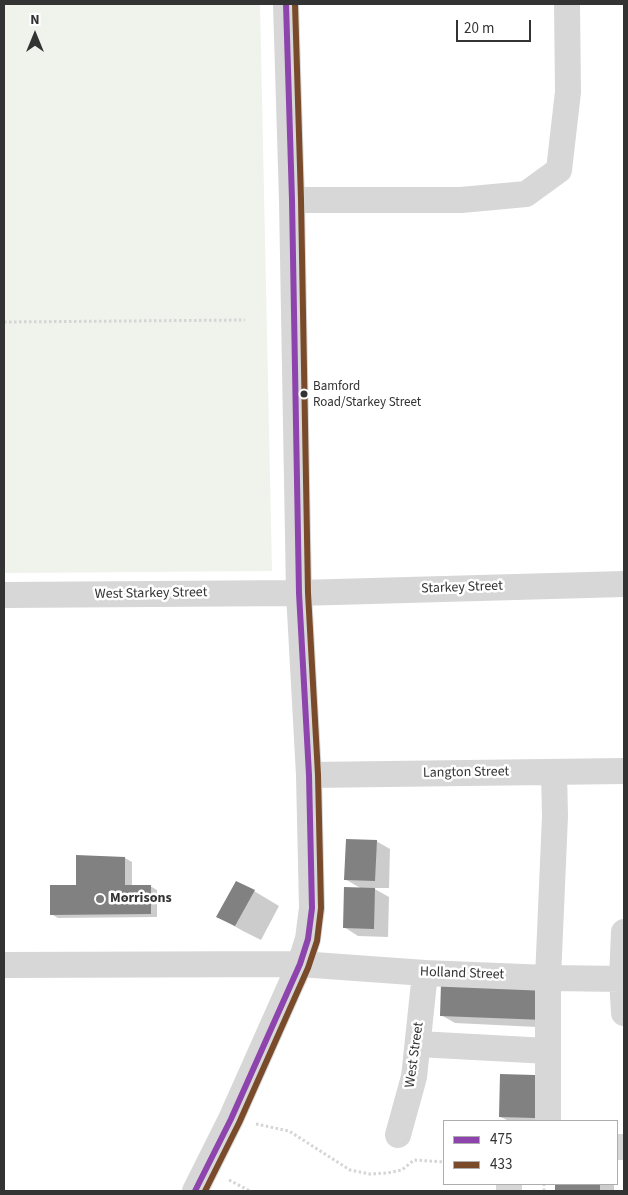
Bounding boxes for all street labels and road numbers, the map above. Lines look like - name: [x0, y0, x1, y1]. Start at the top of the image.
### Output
- street label: Starkey Street: [421, 578, 503, 598]
- street label: West Starkey Street: [95, 585, 207, 603]
- street label: Langton Street: [423, 764, 509, 782]
- street label: Holland Street: [420, 964, 504, 984]
- street label: West Street: [402, 1021, 428, 1089]

